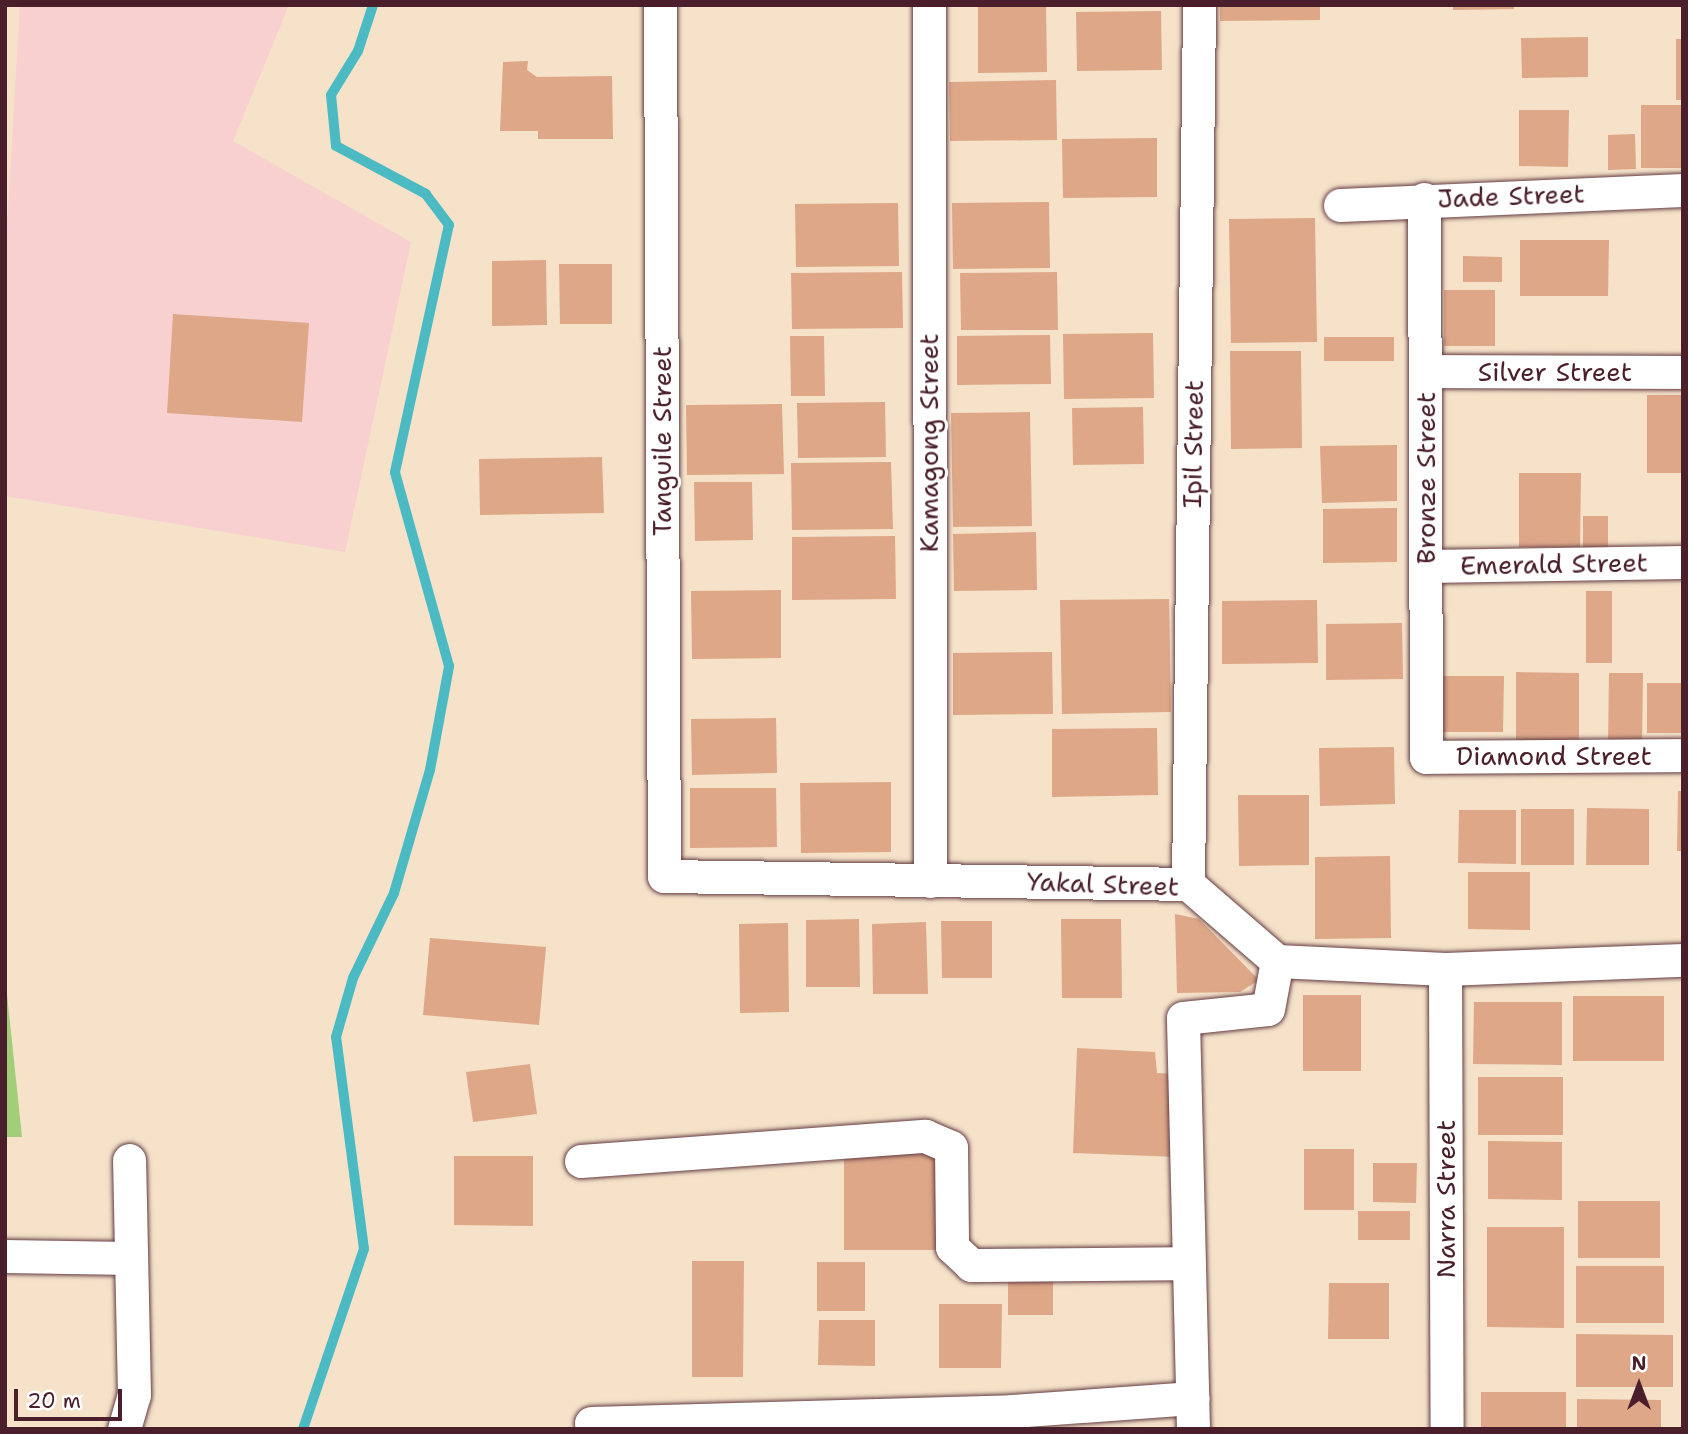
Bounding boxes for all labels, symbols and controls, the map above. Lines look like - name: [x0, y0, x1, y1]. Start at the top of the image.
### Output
- street label: Jade Street: [1437, 178, 1585, 214]
- street label: Kamagong Street: [913, 334, 945, 552]
- street label: Tanguile Street: [646, 346, 678, 536]
- street label: Silver Street: [1478, 356, 1632, 388]
- street label: Ipil Street: [1176, 380, 1210, 508]
- street label: Bronze Street: [1410, 392, 1442, 564]
- street label: Emerald Street: [1460, 547, 1648, 581]
- street label: Diamond Street: [1456, 740, 1652, 772]
- street label: Yakal Street: [1026, 866, 1180, 902]
- street label: Narra Street: [1430, 1120, 1462, 1278]
- north arrow: [1604, 1350, 1674, 1420]
- text: N: [1631, 1351, 1647, 1376]
- scale bar: [18, 1374, 126, 1418]
- text: 20 m: [27, 1387, 81, 1415]

